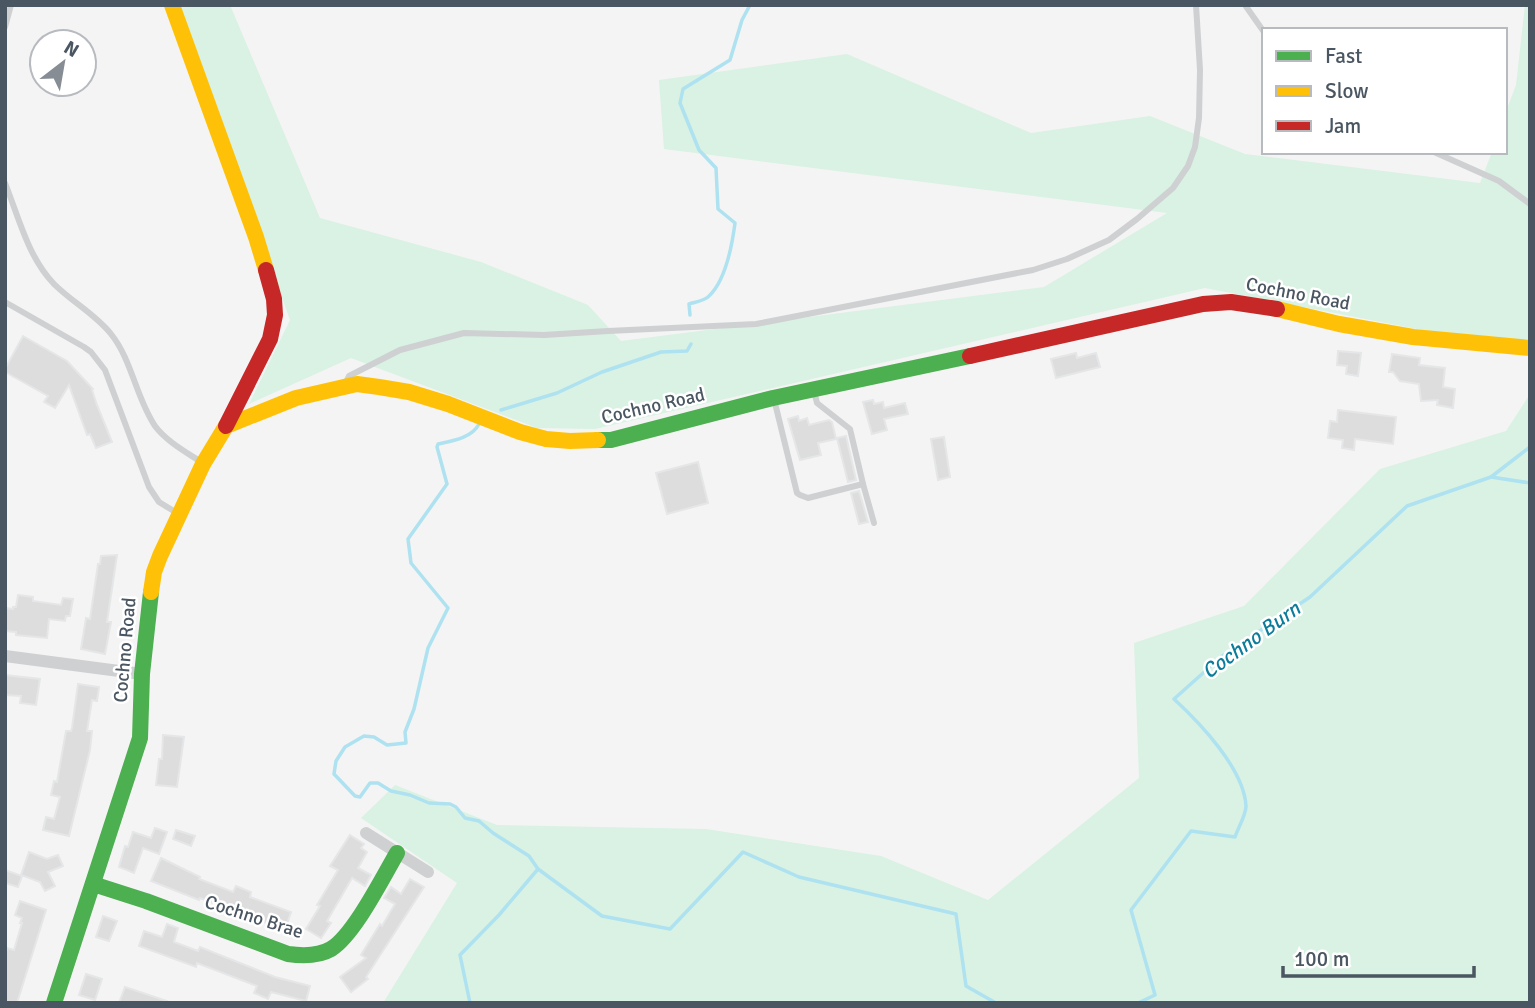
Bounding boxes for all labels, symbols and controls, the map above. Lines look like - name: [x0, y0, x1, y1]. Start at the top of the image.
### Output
- north arrow: [28, 28, 98, 98]
- legend: [1262, 28, 1507, 154]
- text: N: [59, 36, 83, 63]
- text: Fast: [1325, 43, 1362, 69]
- text: Slow: [1325, 78, 1369, 104]
- text: Jam: [1325, 113, 1361, 139]
- street label: Cochno Road: [1244, 272, 1352, 316]
- street label: Cochno Road: [599, 382, 707, 430]
- water label: Cochno Burn: [1197, 595, 1306, 684]
- street label: Cochno Road: [108, 596, 142, 704]
- street label: Cochno Brae: [202, 890, 306, 944]
- scale bar: [1283, 934, 1474, 978]
- text: 100 m: [1294, 946, 1349, 972]

